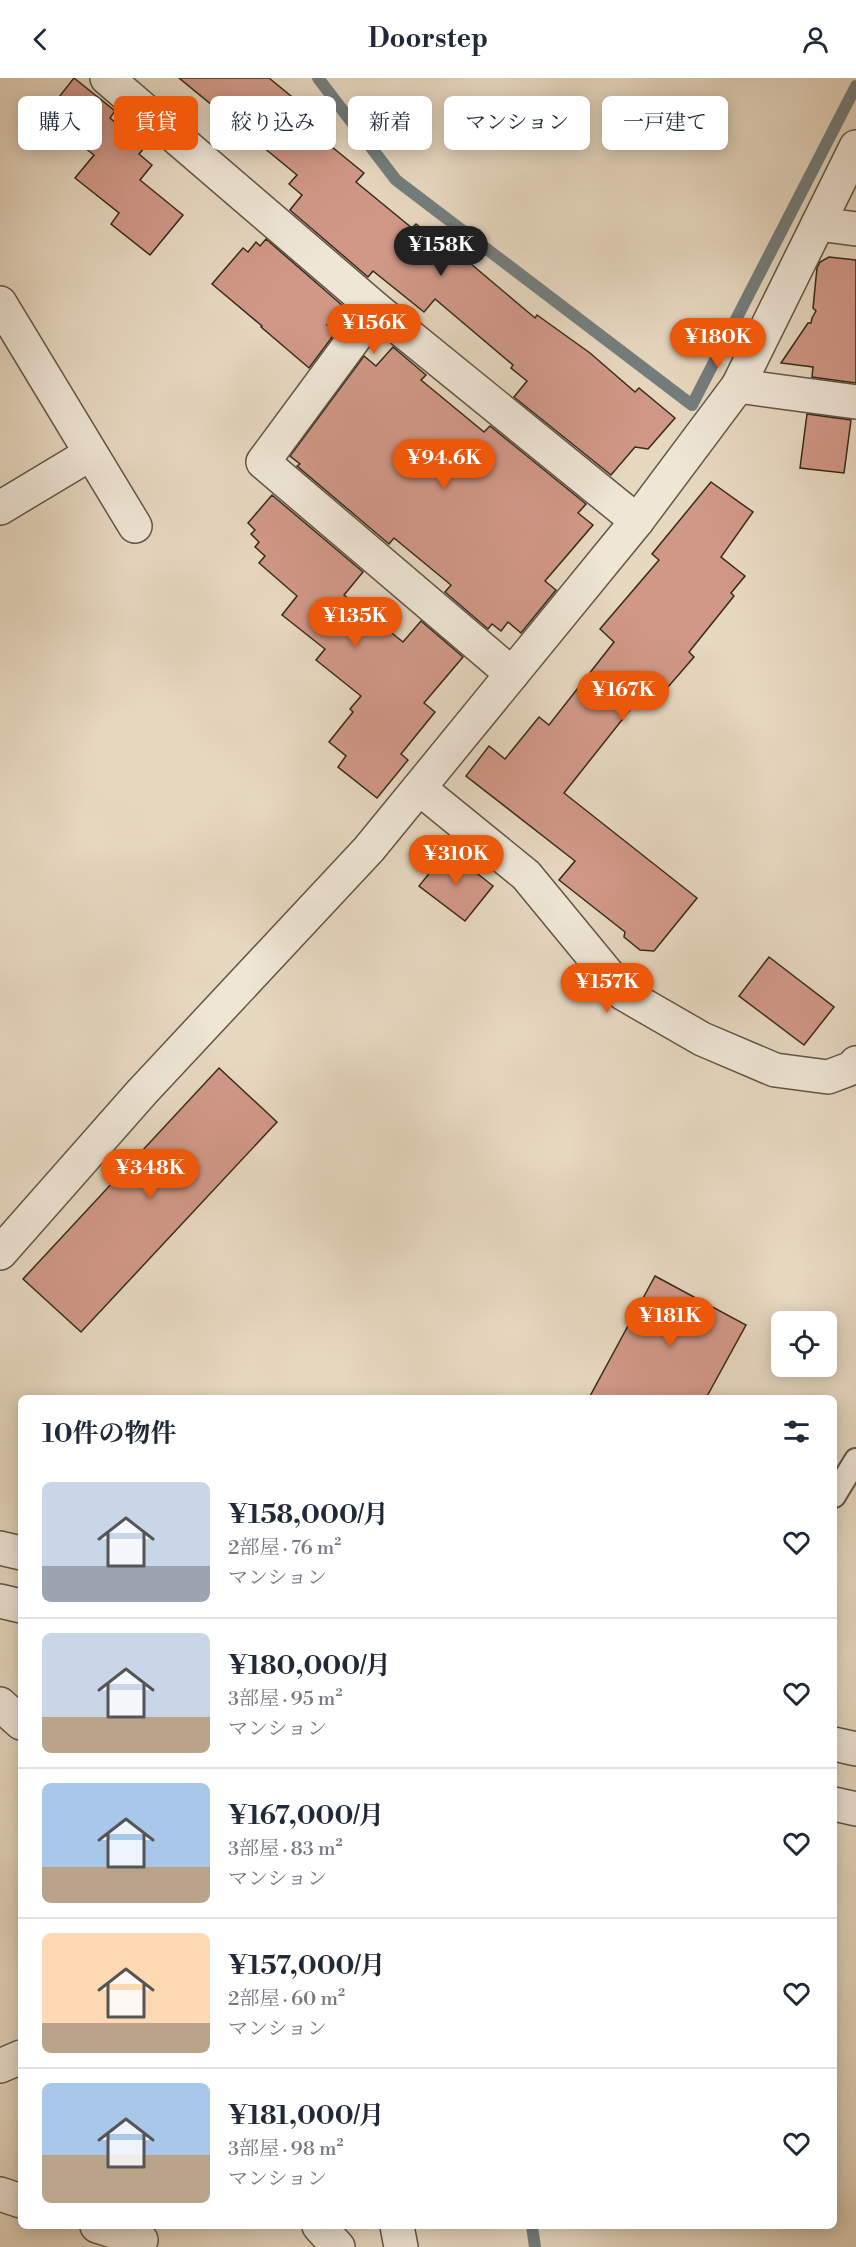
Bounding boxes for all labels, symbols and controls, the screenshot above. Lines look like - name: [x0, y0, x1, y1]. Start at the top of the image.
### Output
- text: Doorstep: [368, 22, 488, 56]
- icon: back: [24, 23, 57, 56]
- icon: person: [799, 23, 832, 56]
- chip: 購入: [18, 96, 102, 150]
- chip: 賃貸: [114, 96, 198, 150]
- chip: 絞り込み: [210, 96, 336, 150]
- chip: 新着: [348, 96, 432, 150]
- chip: マンション: [444, 96, 590, 150]
- chip: 一戸建て: [602, 96, 728, 150]
- pin: ¥158K: [399, 226, 483, 277]
- text: ¥158K: [408, 233, 474, 258]
- pin: ¥156K: [332, 304, 416, 355]
- text: ¥156K: [341, 311, 407, 336]
- pin: ¥180K: [676, 318, 760, 369]
- text: ¥180K: [684, 325, 752, 350]
- pin: ¥94.6K: [395, 439, 493, 490]
- text: ¥94.6K: [406, 446, 482, 471]
- pin: ¥135K: [313, 597, 397, 648]
- text: ¥135K: [322, 604, 388, 629]
- pin: ¥167K: [581, 671, 665, 722]
- text: ¥167K: [591, 678, 655, 703]
- pin: ¥310K: [414, 835, 498, 886]
- text: ¥310K: [423, 842, 489, 867]
- pin: ¥157K: [565, 963, 649, 1014]
- text: ¥157K: [575, 970, 639, 995]
- pin: ¥348K: [108, 1149, 192, 1200]
- text: ¥348K: [115, 1156, 185, 1181]
- pin: ¥181K: [628, 1297, 712, 1348]
- text: ¥181K: [639, 1304, 701, 1329]
- map controls: [771, 1311, 837, 1377]
- button: locate: [771, 1311, 837, 1377]
- icon: filters: [780, 1415, 813, 1448]
- text: 10件の物件: [42, 1418, 177, 1450]
- text: ¥158,000/月: [228, 1499, 389, 1531]
- icon: home: [90, 1506, 162, 1578]
- icon: heart: [780, 1526, 813, 1559]
- text: 2部屋 · 76 m²: [228, 1536, 341, 1561]
- text: マンション: [228, 1566, 327, 1591]
- text: ¥180,000/月: [228, 1650, 391, 1682]
- icon: home: [90, 1657, 162, 1729]
- icon: heart: [780, 1677, 813, 1710]
- text: 3部屋 · 95 m²: [228, 1687, 342, 1712]
- text: マンション: [228, 1717, 327, 1742]
- text: ¥167,000/月: [228, 1800, 384, 1832]
- icon: home: [90, 1807, 162, 1879]
- icon: heart: [780, 1827, 813, 1860]
- text: 3部屋 · 83 m²: [228, 1837, 343, 1862]
- text: マンション: [228, 1867, 327, 1892]
- text: ¥157,000/月: [228, 1950, 385, 1982]
- icon: home: [90, 1957, 162, 2029]
- icon: heart: [780, 1977, 813, 2010]
- text: 2部屋 · 60 m²: [228, 1987, 345, 2012]
- text: マンション: [228, 2017, 327, 2042]
- text: ¥181,000/月: [228, 2100, 385, 2132]
- icon: home: [90, 2107, 162, 2179]
- icon: heart: [780, 2127, 813, 2160]
- text: 3部屋 · 98 m²: [228, 2137, 344, 2162]
- text: マンション: [228, 2167, 327, 2192]

